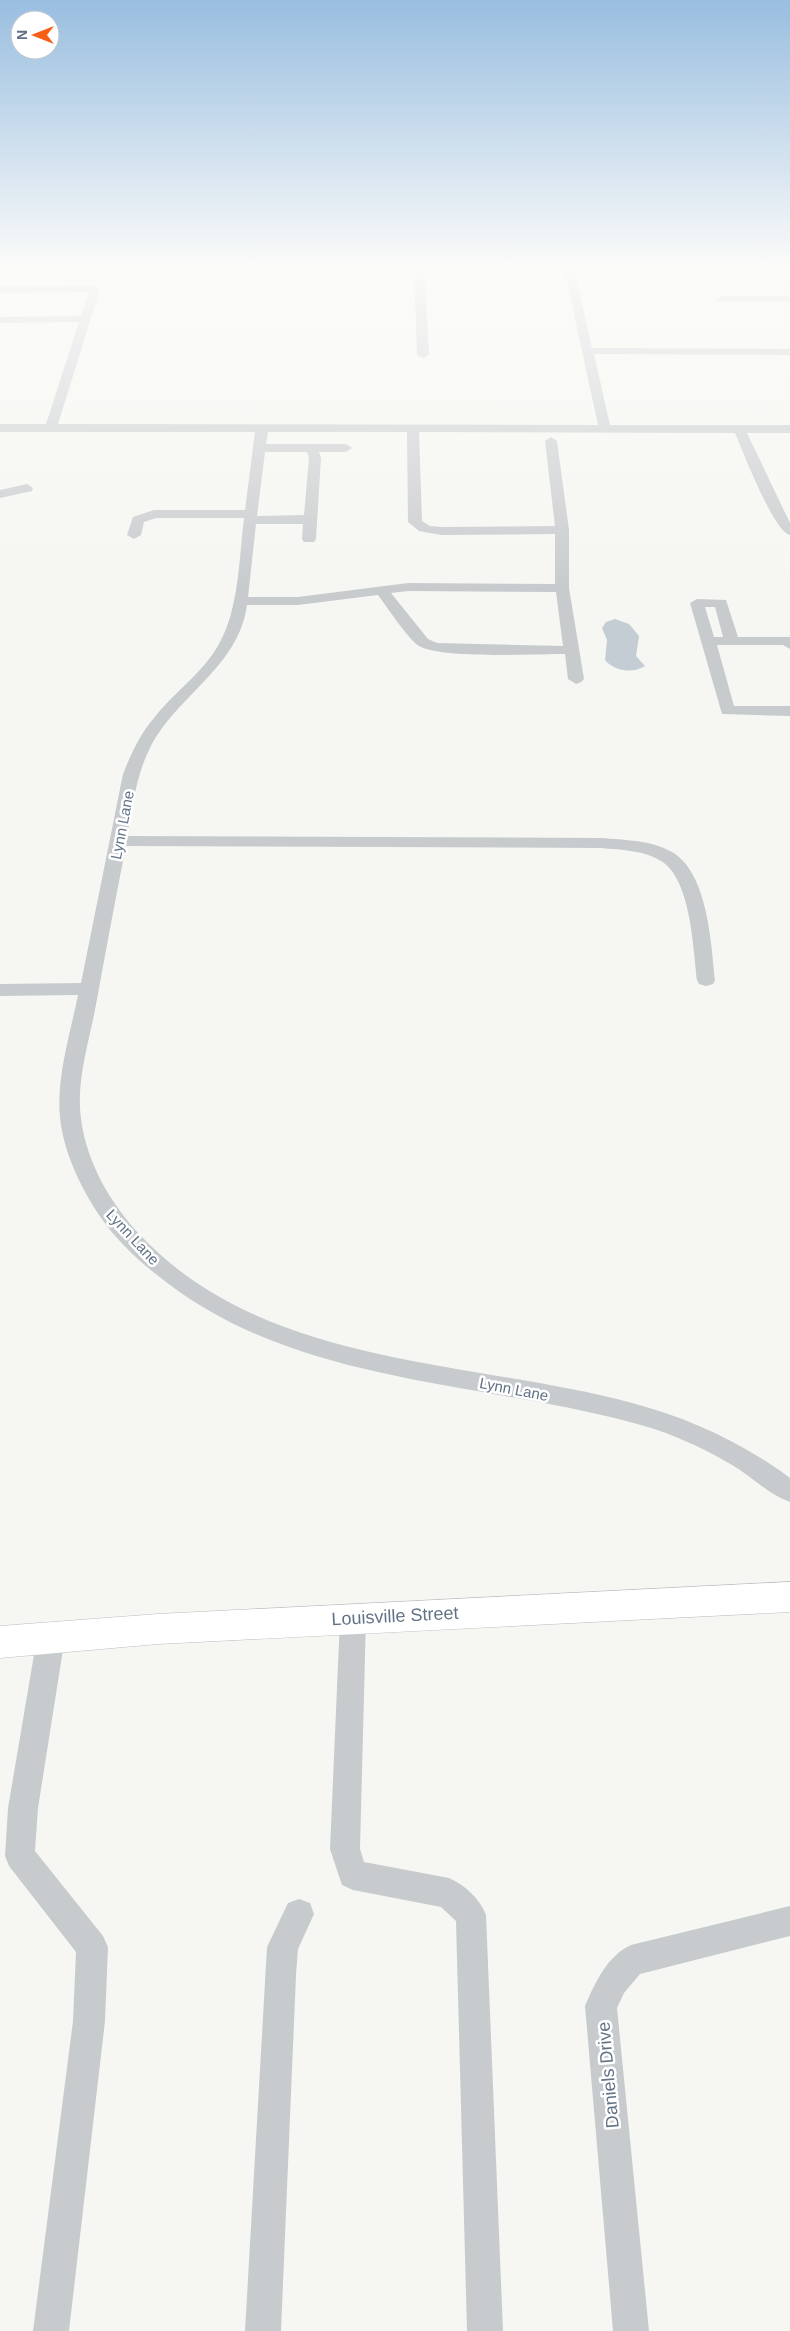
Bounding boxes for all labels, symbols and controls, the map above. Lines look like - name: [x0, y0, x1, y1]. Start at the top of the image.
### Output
- north arrow: [10, 10, 60, 60]
- text: N: [14, 30, 30, 40]
- street label: Lynn Lane: [107, 789, 137, 861]
- street label: Lynn Lane: [103, 1206, 163, 1268]
- street label: Lynn Lane: [478, 1374, 550, 1404]
- street label: Louisville Street: [331, 1603, 459, 1629]
- street label: Daniels Drive: [593, 2021, 623, 2129]

